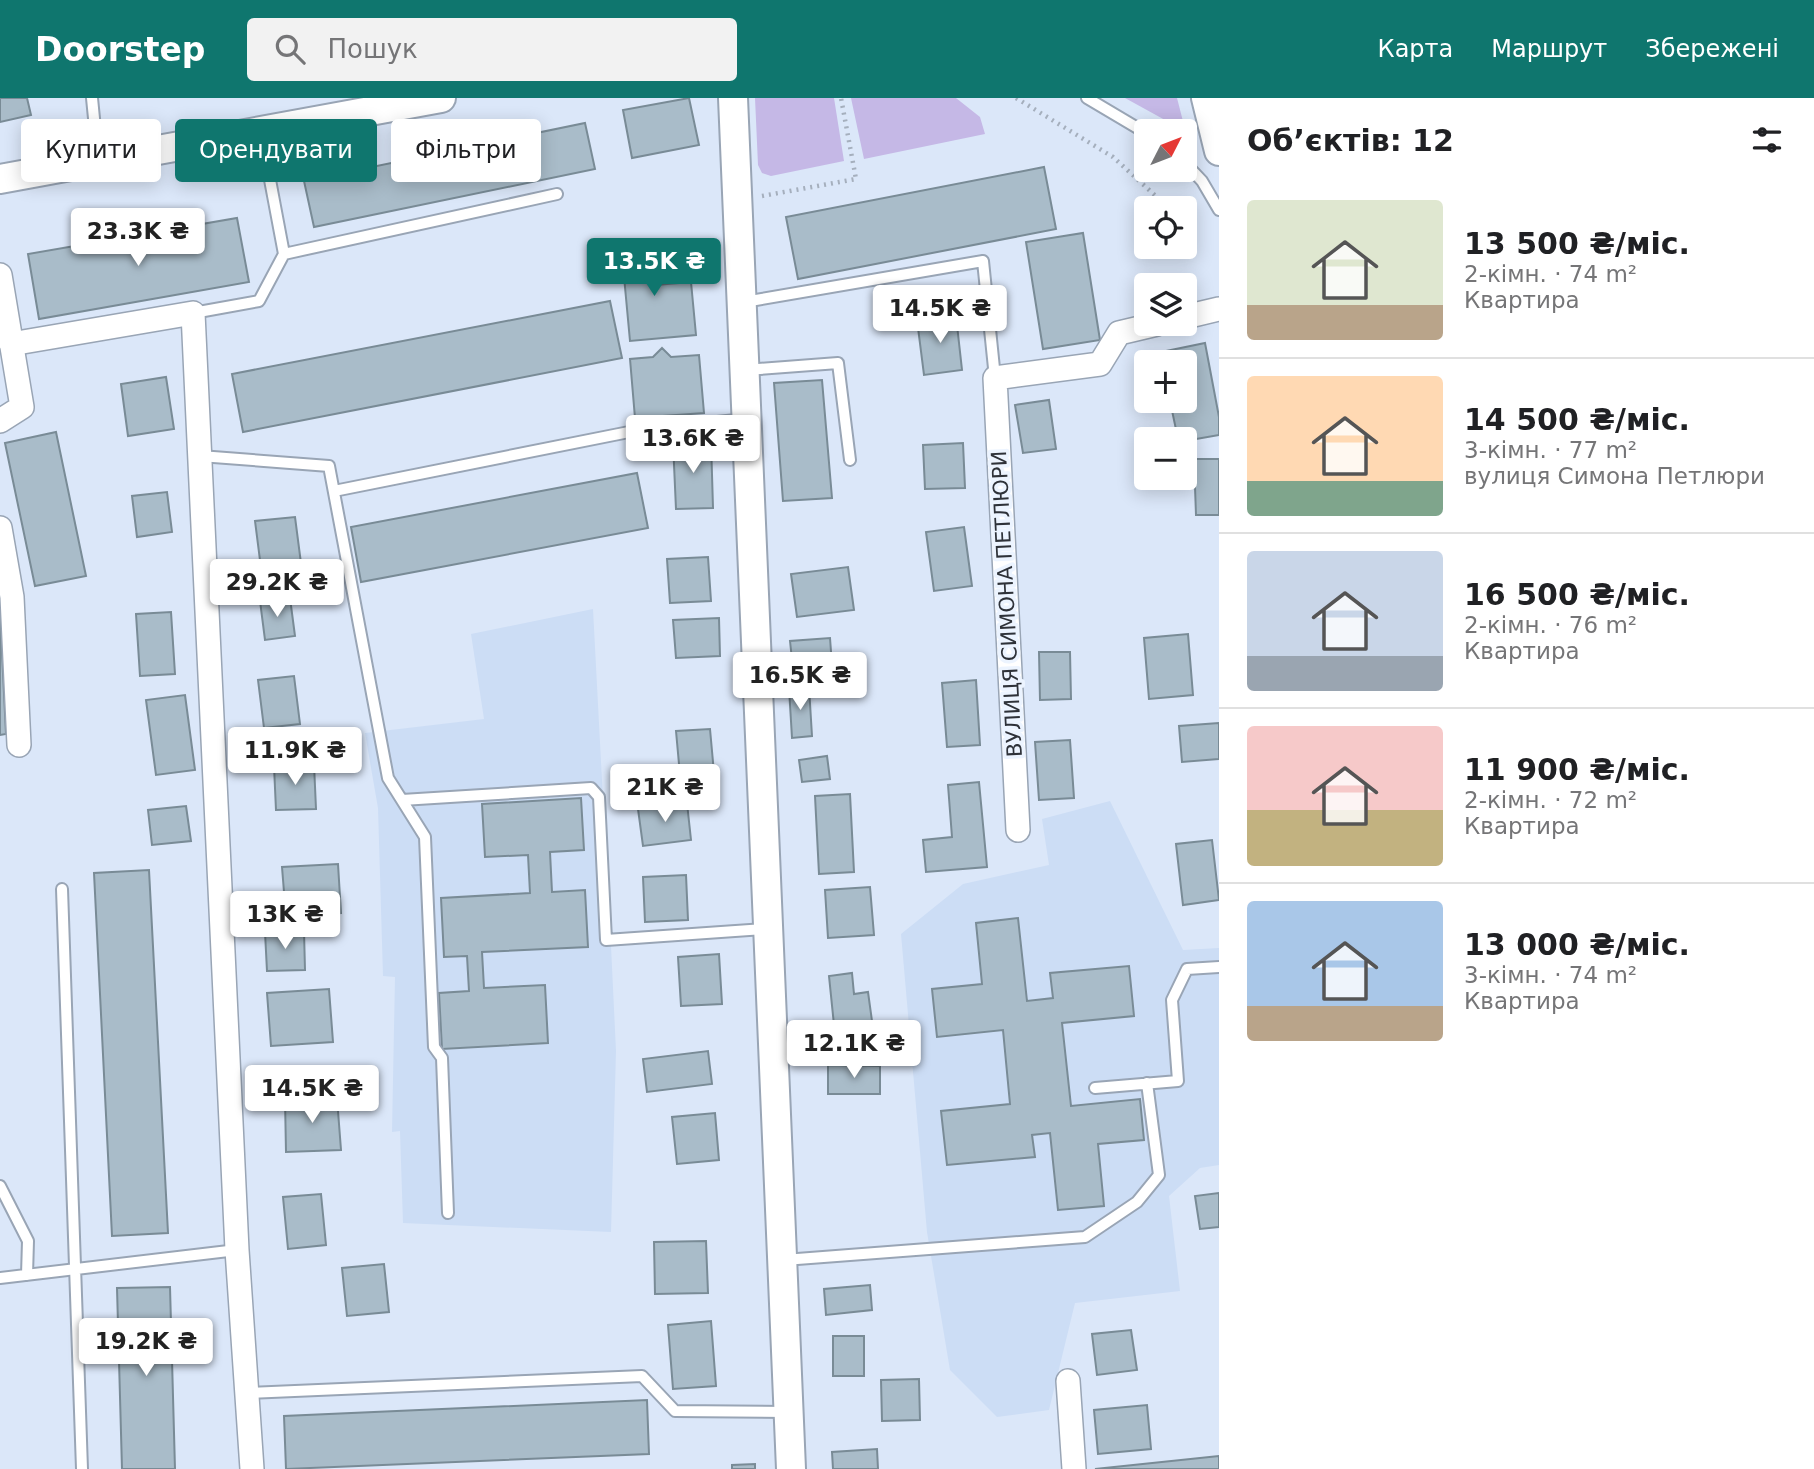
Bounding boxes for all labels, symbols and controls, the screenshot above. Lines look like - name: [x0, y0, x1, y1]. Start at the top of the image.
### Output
- search box: [247, 18, 737, 81]
- text: Doorstep: [35, 30, 205, 69]
- icon: search: [271, 30, 309, 68]
- text: Пошук: [327, 34, 418, 64]
- text: Карта: [1378, 35, 1453, 63]
- text: Маршрут: [1491, 35, 1607, 63]
- text: Збережені: [1645, 35, 1779, 63]
- chip: Купити: [21, 119, 161, 182]
- chip: Орендувати: [175, 119, 377, 182]
- chip: Фільтри: [391, 119, 541, 182]
- north arrow: [1134, 119, 1197, 182]
- map controls: [1134, 119, 1197, 490]
- icon: filters: [1748, 121, 1786, 159]
- text: Об’єктів: 12: [1247, 123, 1454, 158]
- button: locate: [1134, 196, 1197, 259]
- pin: 23.3K ₴: [73, 208, 203, 268]
- text: 23.3K ₴: [87, 218, 189, 244]
- text: 13 500 ₴/міс.: [1464, 226, 1690, 261]
- icon: home: [1303, 228, 1387, 312]
- pin: 13.5K ₴: [589, 238, 719, 298]
- text: 13.5K ₴: [603, 248, 705, 274]
- text: 2-кімн. · 74 m²: [1464, 261, 1637, 287]
- button: layers: [1134, 273, 1197, 336]
- pin: 14.5K ₴: [875, 286, 1005, 345]
- text: Квартира: [1464, 287, 1580, 313]
- text: 14.5K ₴: [889, 295, 991, 321]
- button: +: [1134, 350, 1197, 413]
- text: 14 500 ₴/міс.: [1464, 402, 1690, 437]
- icon: home: [1303, 404, 1387, 488]
- pin: 13.6K ₴: [628, 416, 758, 475]
- text: 13.6K ₴: [642, 425, 744, 451]
- button: −: [1134, 427, 1197, 490]
- text: 3-кімн. · 77 m²: [1464, 437, 1637, 463]
- street label: ВУЛИЦЯ СИМОНА ПЕТЛЮРИ: [987, 450, 1027, 758]
- text: вулиця Симона Петлюри: [1464, 463, 1765, 489]
- pin: 29.2K ₴: [212, 560, 342, 619]
- text: 29.2K ₴: [226, 569, 328, 595]
- text: 16 500 ₴/міс.: [1464, 577, 1690, 612]
- icon: home: [1303, 579, 1387, 663]
- text: 2-кімн. · 76 m²: [1464, 612, 1637, 638]
- text: Квартира: [1464, 638, 1580, 664]
- pin: 16.5K ₴: [735, 652, 865, 712]
- text: 16.5K ₴: [749, 662, 851, 688]
- pin: 11.9K ₴: [230, 728, 360, 787]
- text: 11.9K ₴: [244, 737, 346, 763]
- text: 11 900 ₴/міс.: [1464, 752, 1690, 787]
- icon: home: [1303, 754, 1387, 838]
- pin: 21K ₴: [616, 764, 714, 824]
- text: 21K ₴: [626, 774, 704, 800]
- text: 2-кімн. · 72 m²: [1464, 787, 1637, 813]
- text: Квартира: [1464, 813, 1580, 839]
- pin: 13K ₴: [236, 892, 334, 951]
- text: 13K ₴: [246, 901, 324, 927]
- text: 13 000 ₴/міс.: [1464, 927, 1690, 962]
- icon: home: [1303, 929, 1387, 1013]
- text: 3-кімн. · 74 m²: [1464, 962, 1637, 988]
- text: Квартира: [1464, 988, 1580, 1014]
- pin: 12.1K ₴: [789, 1020, 919, 1080]
- text: 12.1K ₴: [803, 1030, 905, 1056]
- pin: 14.5K ₴: [247, 1066, 377, 1125]
- text: 14.5K ₴: [261, 1075, 363, 1101]
- pin: 19.2K ₴: [81, 1318, 211, 1378]
- text: 19.2K ₴: [95, 1328, 197, 1354]

